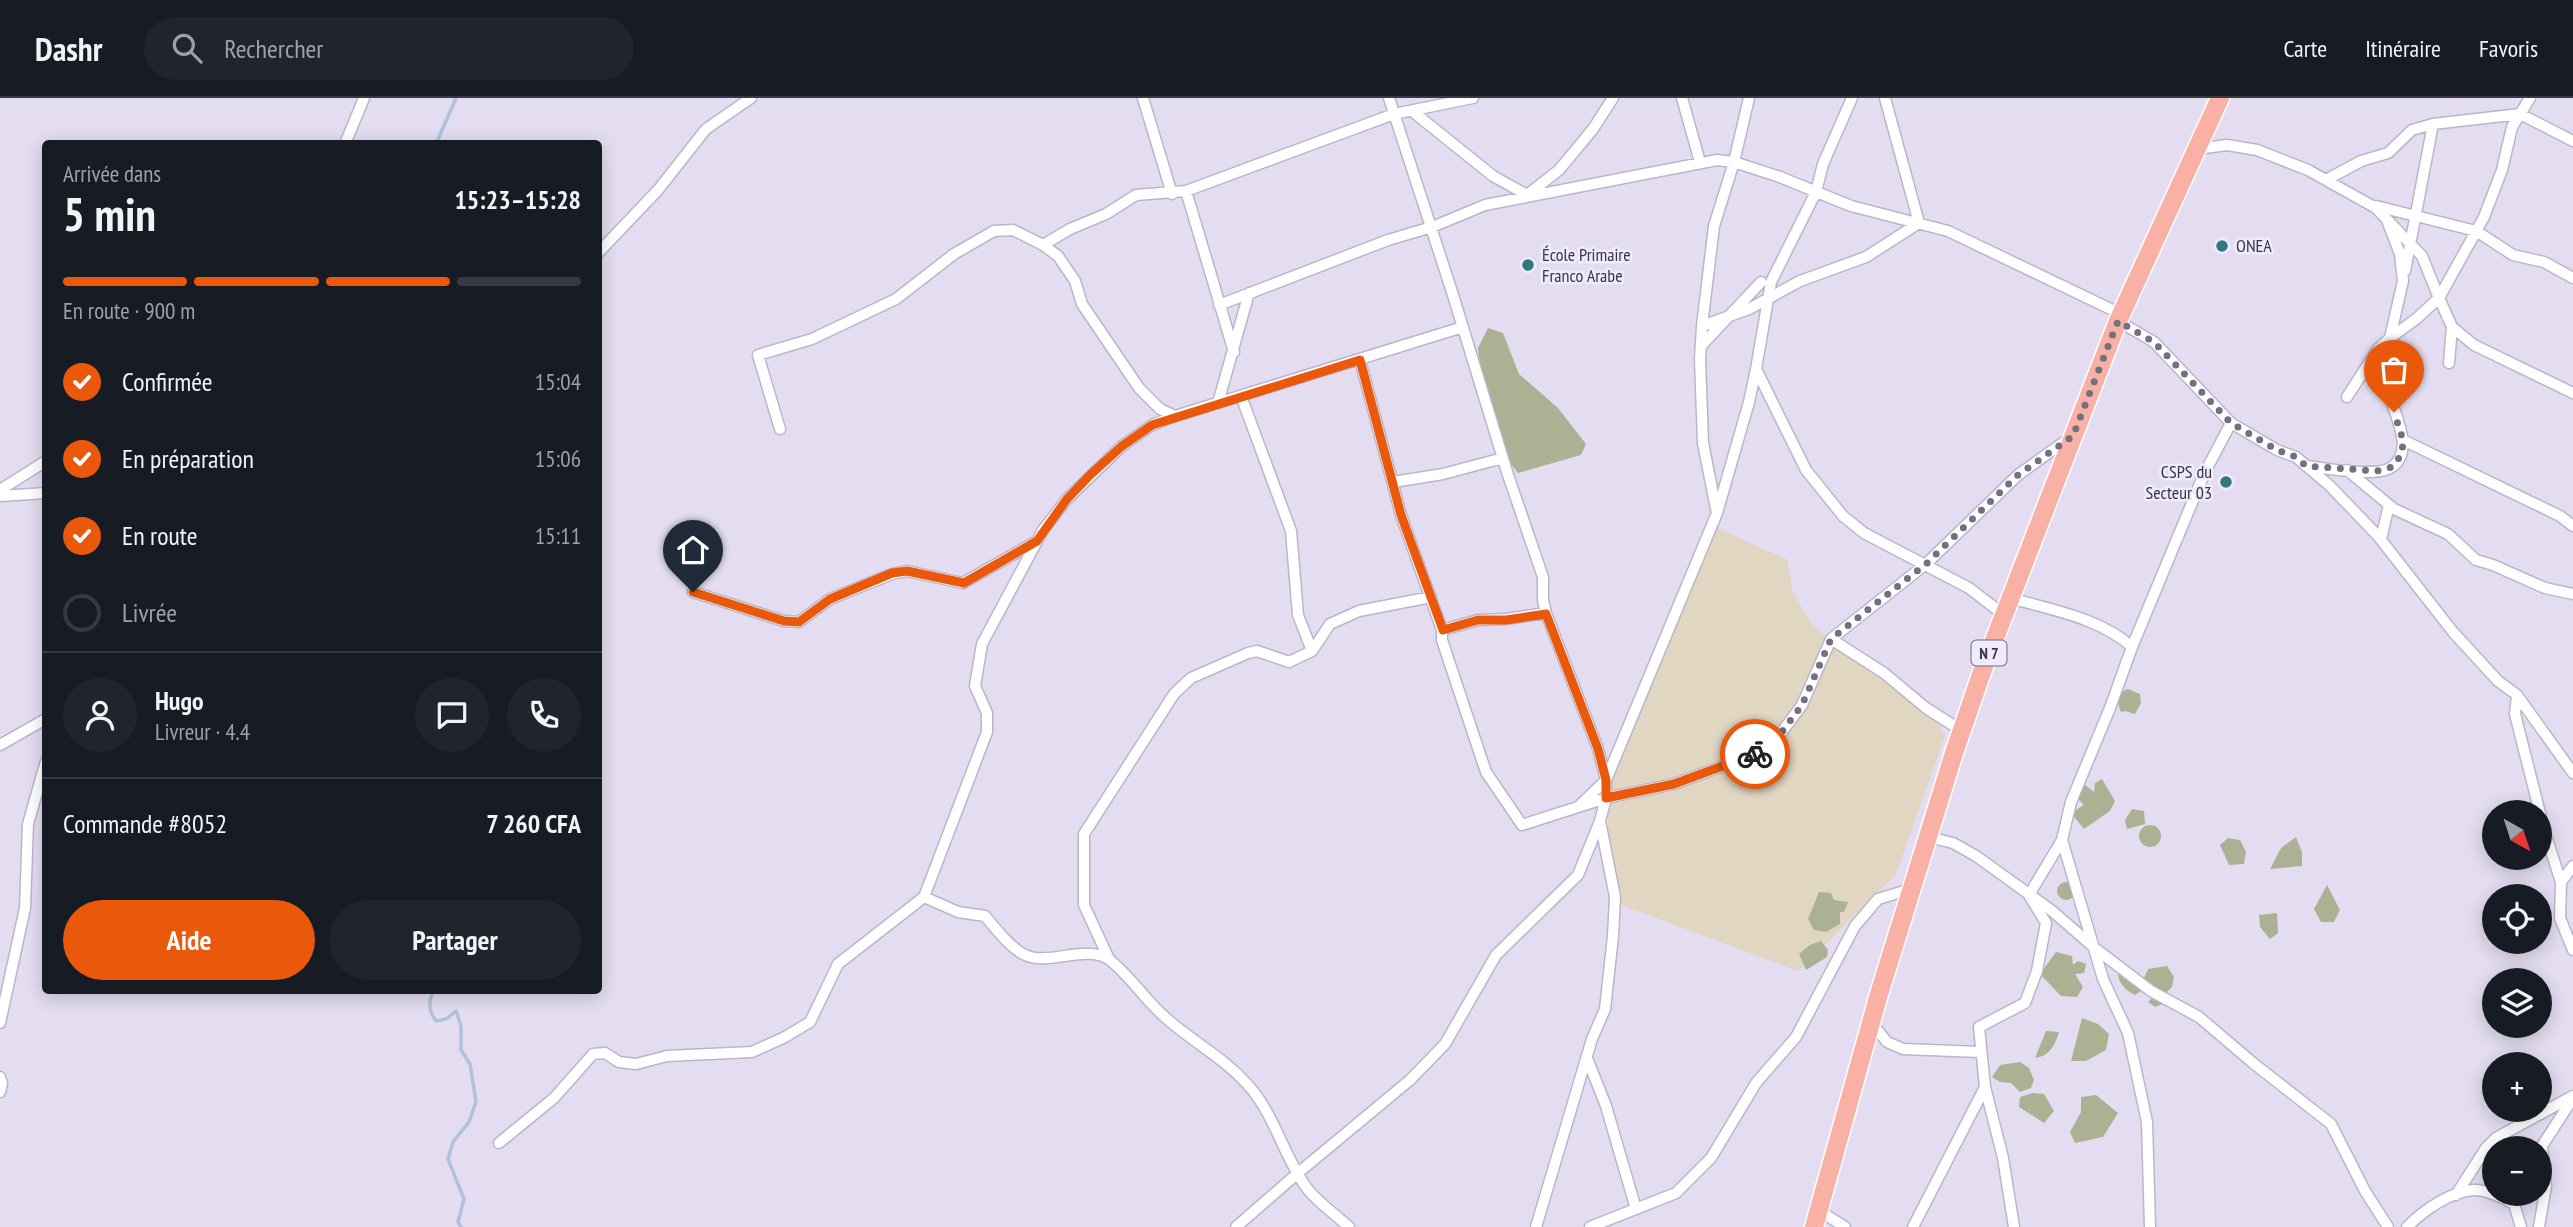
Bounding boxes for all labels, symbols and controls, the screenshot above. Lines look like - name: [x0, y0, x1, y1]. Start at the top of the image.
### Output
- search box: [144, 17, 634, 80]
- text: Dashr: [35, 27, 102, 70]
- icon: search: [168, 29, 206, 67]
- text: Rechercher: [224, 32, 323, 65]
- text: Carte: [2283, 33, 2327, 64]
- text: Itinéraire: [2365, 33, 2441, 64]
- text: Favoris: [2479, 33, 2538, 64]
- text: Arrivée dans: [63, 159, 161, 188]
- text: 15:23–15:28: [454, 183, 581, 216]
- text: 5 min: [63, 184, 156, 244]
- place label: ONEA: [2236, 234, 2272, 257]
- marker: ONEA: [2214, 238, 2230, 254]
- place label: École Primaire Franco Arabe: [1542, 243, 1631, 287]
- marker: École Primaire Franco Arabe: [1520, 257, 1536, 273]
- text: En route · 900 m: [63, 296, 195, 325]
- pin: [2364, 340, 2424, 412]
- icon: bag: [2375, 351, 2413, 389]
- icon: check: [63, 363, 101, 401]
- text: Confirmée: [122, 365, 213, 398]
- text: 15:04: [535, 367, 581, 396]
- icon: check: [63, 440, 101, 478]
- text: En préparation: [122, 442, 254, 475]
- text: 15:06: [535, 444, 581, 473]
- place label: CSPS du Secteur 03: [2146, 460, 2212, 504]
- marker: CSPS du Secteur 03: [2218, 474, 2234, 490]
- icon: check: [63, 517, 101, 555]
- text: En route: [122, 519, 197, 552]
- pin: [663, 520, 723, 592]
- text: 15:11: [535, 521, 581, 550]
- icon: home: [674, 531, 712, 569]
- text: Livrée: [122, 596, 177, 629]
- road number: N 7: [1972, 640, 2007, 666]
- button: person: [63, 678, 137, 752]
- button: chat: [415, 678, 489, 752]
- button: phone: [507, 678, 581, 752]
- text: Hugo: [155, 684, 204, 717]
- text: Livreur · 4.4: [155, 717, 250, 746]
- courier: [1720, 719, 1790, 789]
- icon: bike: [1736, 735, 1774, 773]
- north arrow: [2482, 800, 2552, 870]
- map controls: [2482, 800, 2552, 1206]
- text: Commande #8052: [63, 807, 227, 840]
- text: 7 260 CFA: [486, 807, 581, 840]
- button: locate: [2482, 884, 2552, 954]
- button: Aide: [63, 900, 315, 980]
- button: Partager: [329, 900, 581, 980]
- button: layers: [2482, 968, 2552, 1038]
- button: +: [2482, 1052, 2552, 1122]
- button: −: [2482, 1136, 2552, 1206]

